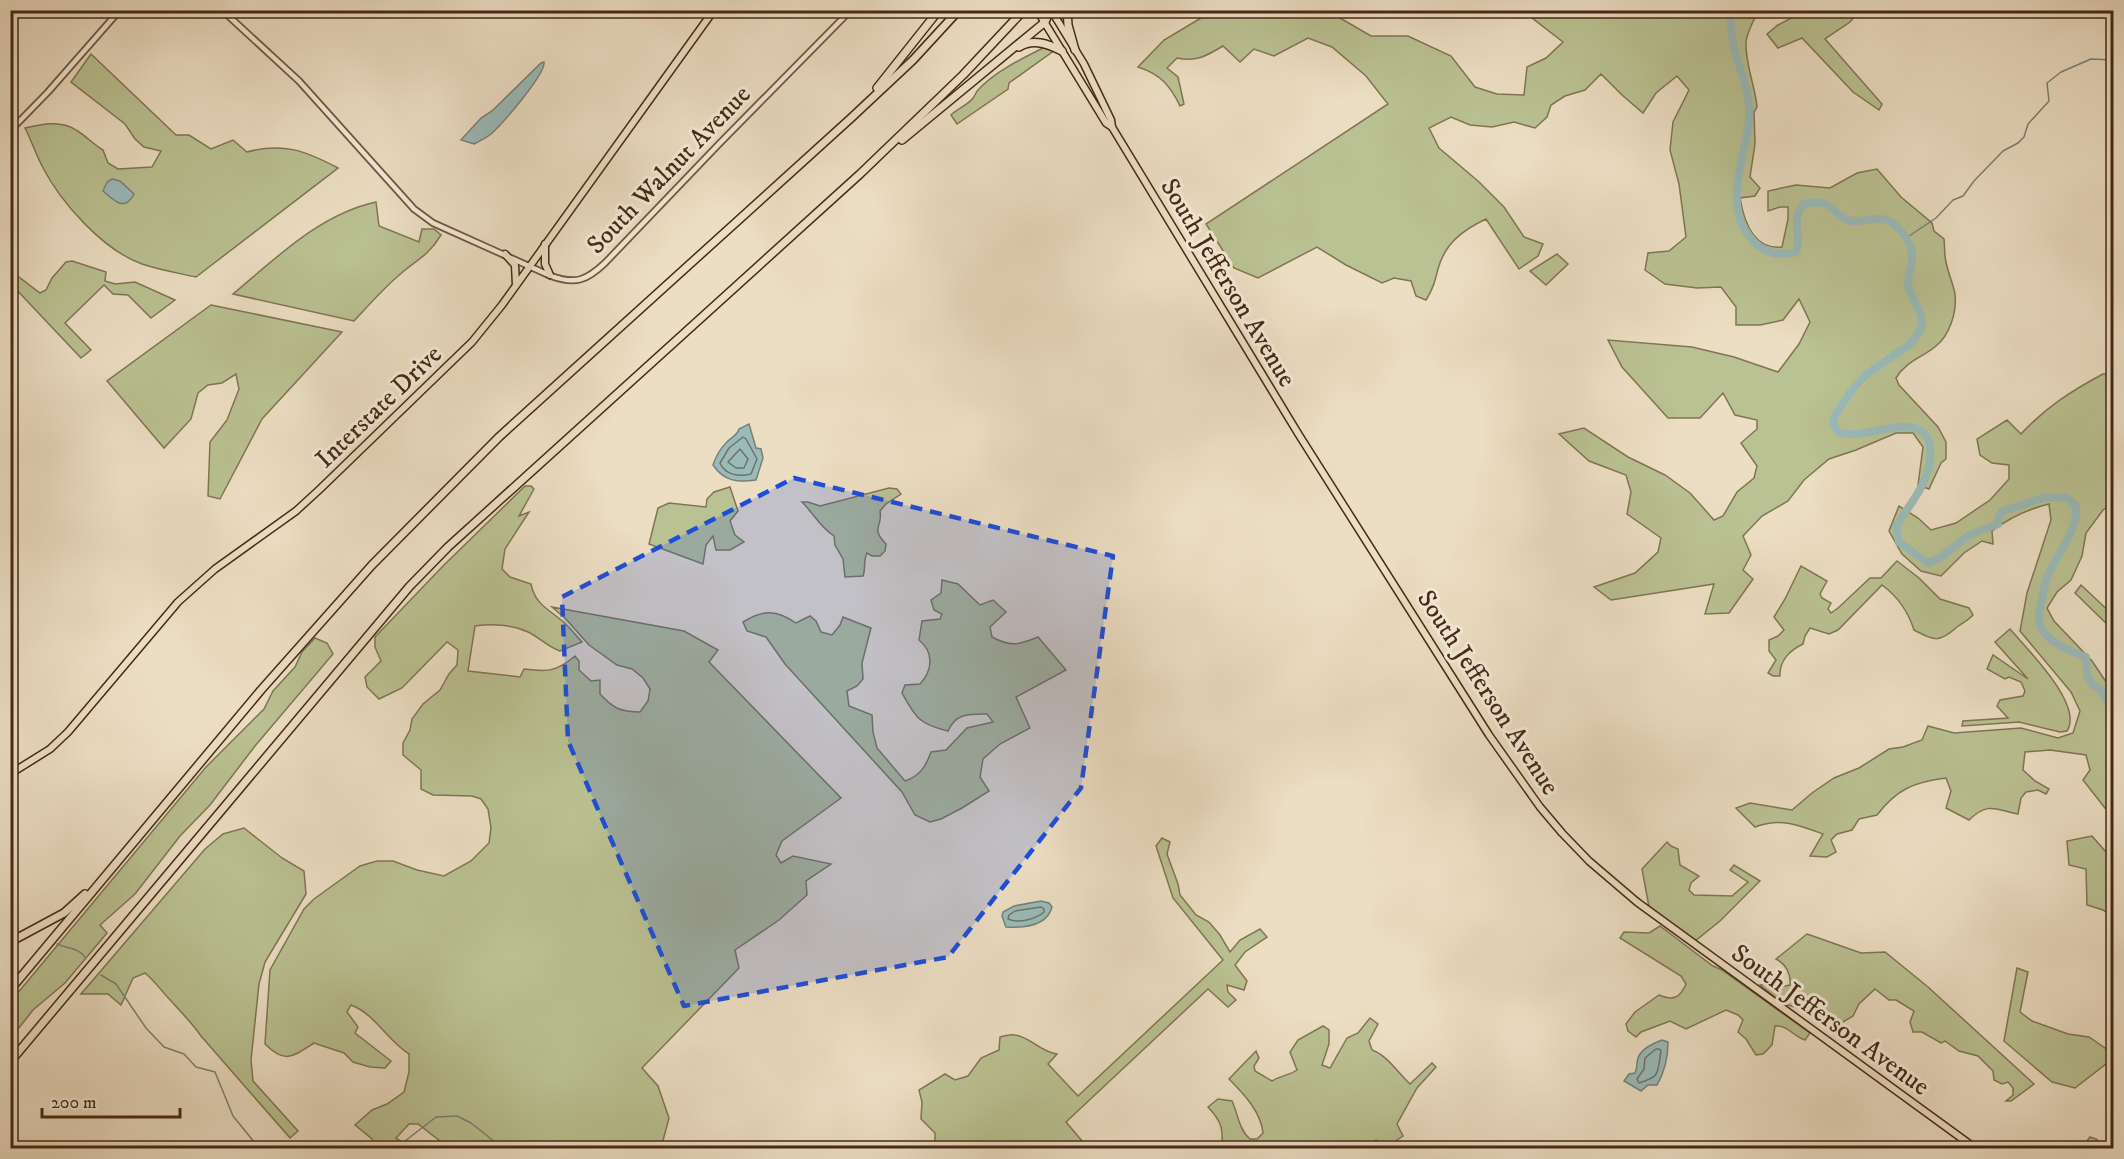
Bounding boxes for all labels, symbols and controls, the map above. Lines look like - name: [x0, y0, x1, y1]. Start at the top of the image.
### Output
- street label: South Walnut Avenue: [580, 79, 758, 261]
- street label: South Jefferson Avenue: [1152, 173, 1303, 393]
- street label: Interstate Drive: [309, 338, 449, 476]
- street label: South Jefferson Avenue: [1409, 584, 1566, 801]
- street label: South Jefferson Avenue: [1724, 937, 1936, 1103]
- scale bar: [42, 1081, 180, 1119]
- text: 200 m: [51, 1092, 97, 1114]

